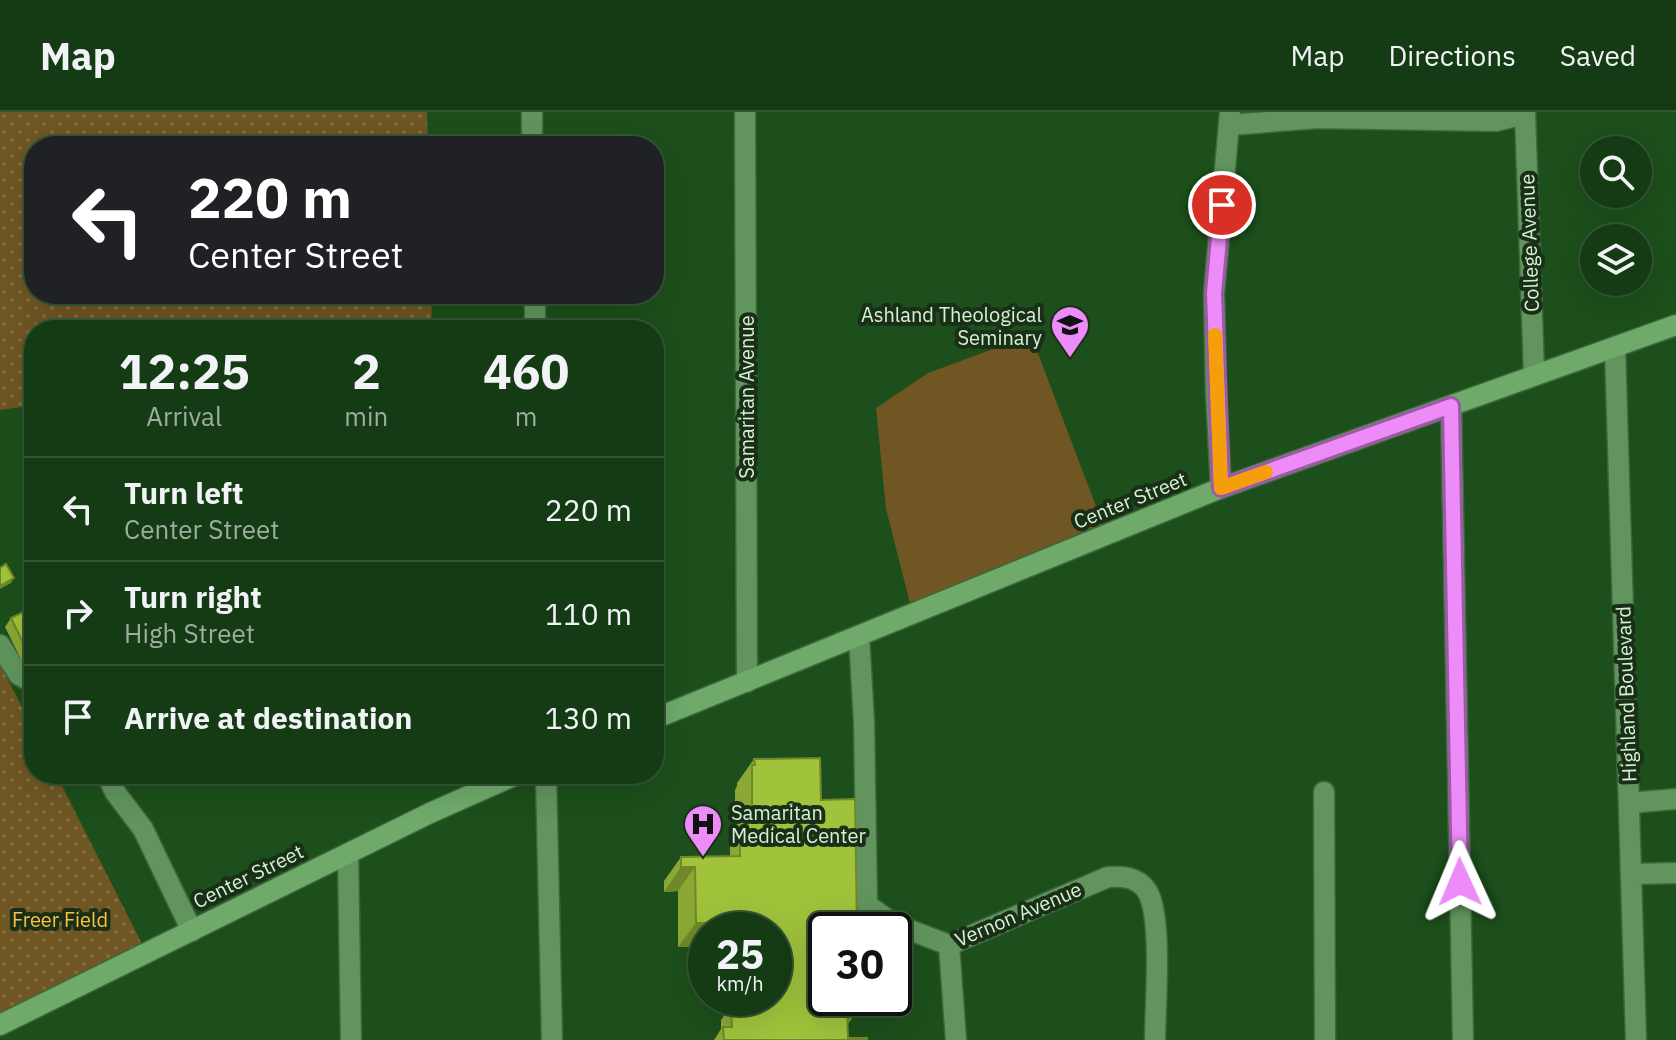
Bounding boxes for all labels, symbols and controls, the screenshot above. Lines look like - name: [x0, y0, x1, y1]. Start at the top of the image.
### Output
- text: Map: [40, 31, 116, 80]
- text: Map: [1290, 37, 1344, 74]
- text: Directions: [1388, 37, 1516, 74]
- text: Saved: [1560, 37, 1636, 74]
- map controls: [1580, 136, 1652, 296]
- button: search: [1580, 136, 1652, 208]
- text: 220 m: [188, 161, 352, 233]
- icon: left: [56, 168, 160, 272]
- pin: [1188, 171, 1256, 239]
- street label: College Avenue: [1513, 173, 1545, 313]
- icon: arrive: [1200, 183, 1244, 227]
- button: layers: [1580, 224, 1652, 296]
- text: Center Street: [188, 231, 403, 278]
- place label: Ashland Theological Seminary: [861, 301, 1042, 351]
- school or university icon: Ashland Theological Seminary: [1049, 304, 1091, 359]
- street label: Samaritan Avenue: [733, 315, 760, 479]
- text: 12:25: [119, 340, 250, 402]
- text: 2: [352, 340, 381, 402]
- text: 460: [483, 340, 569, 402]
- text: Arrival: [146, 399, 222, 433]
- text: min: [344, 399, 388, 433]
- text: m: [515, 399, 537, 433]
- street label: Center Street: [1069, 465, 1191, 535]
- text: Turn left: [124, 473, 243, 512]
- icon: left: [56, 487, 100, 531]
- text: 220 m: [545, 490, 632, 529]
- text: Center Street: [124, 512, 279, 546]
- text: Turn right: [124, 577, 262, 616]
- icon: right: [56, 591, 100, 635]
- text: 110 m: [545, 594, 632, 633]
- street label: Highland Boulevard: [1609, 606, 1643, 782]
- text: High Street: [124, 616, 255, 650]
- icon: arrive: [56, 695, 100, 739]
- text: Arrive at destination: [124, 698, 412, 737]
- text: 130 m: [545, 698, 632, 737]
- place label: Samaritan Medical Center: [731, 799, 866, 849]
- hospital icon: Samaritan Medical Center: [682, 803, 724, 858]
- street label: Center Street: [188, 838, 308, 914]
- position arrow: [1418, 840, 1502, 924]
- street label: Vernon Avenue: [950, 875, 1086, 953]
- park label: Freer Field: [12, 906, 108, 933]
- speed limit sign: 30: [808, 912, 912, 1016]
- text: 25: [716, 928, 764, 980]
- text: km/h: [716, 970, 764, 997]

